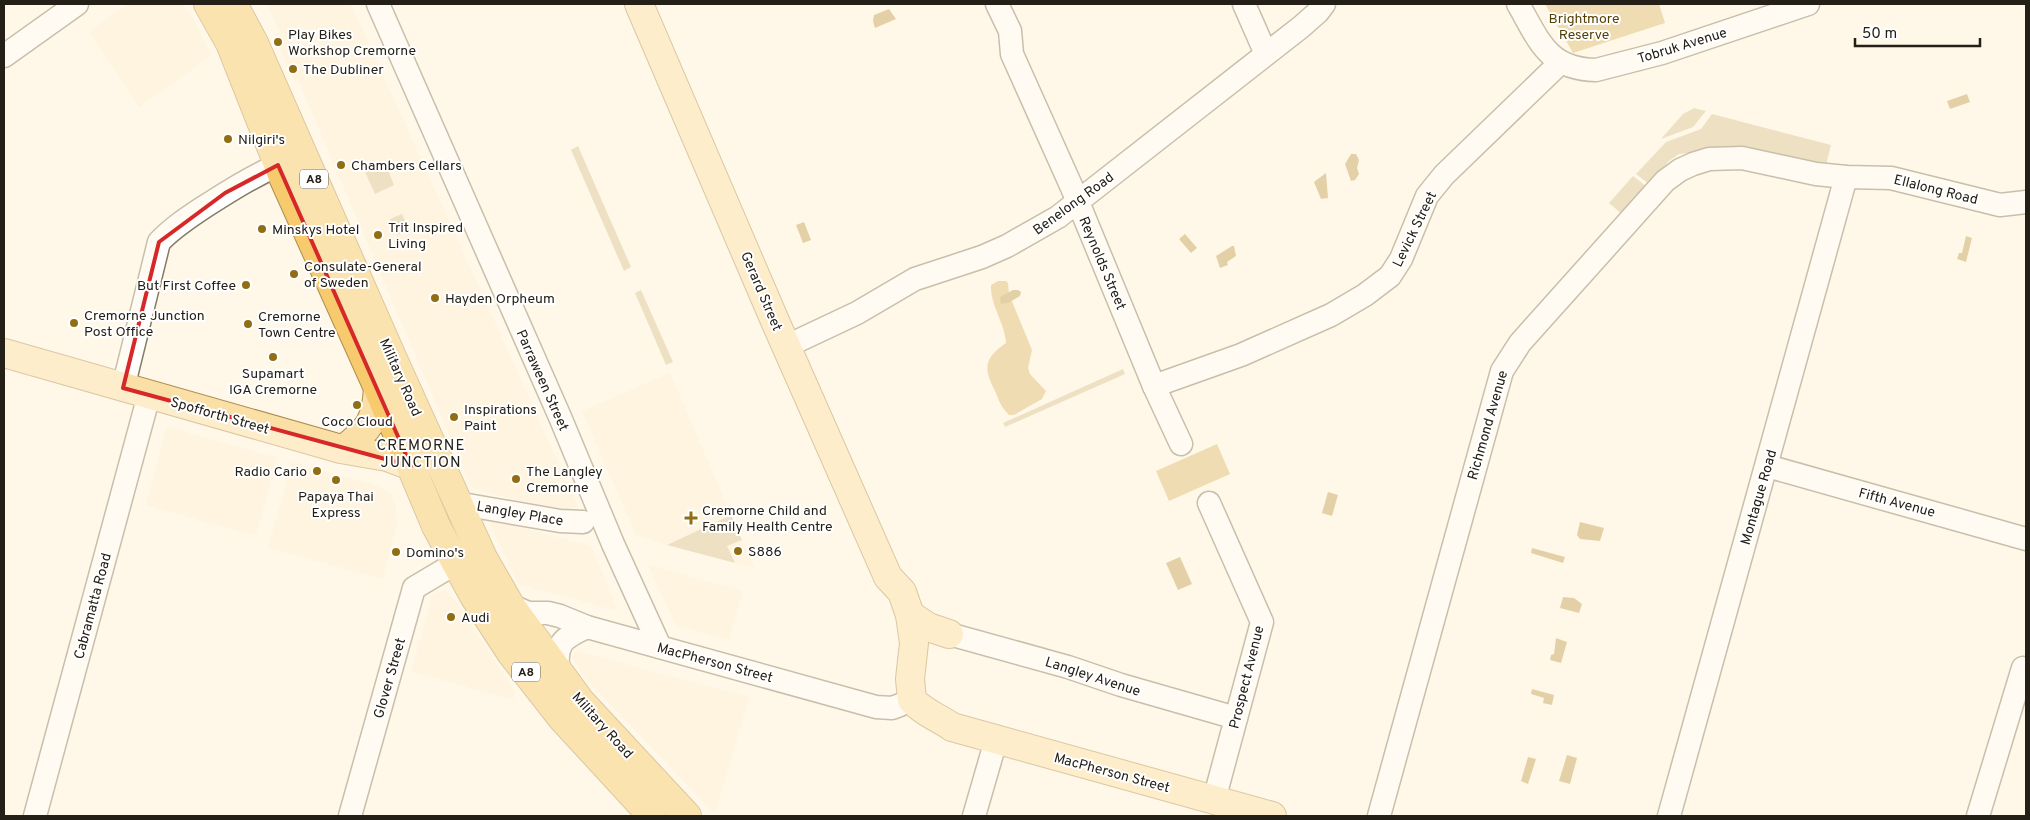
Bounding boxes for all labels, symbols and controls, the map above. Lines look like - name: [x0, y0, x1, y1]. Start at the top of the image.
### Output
- park label: Brightmore Reserve: [1549, 11, 1619, 44]
- scale bar: [1855, 15, 1980, 47]
- street label: Tobruk Avenue: [1636, 25, 1729, 68]
- text: 50 m: [1862, 25, 1897, 44]
- place label: Play Bikes Workshop Cremorne: [288, 27, 416, 60]
- marker: Play Bikes Workshop Cremorne: [272, 36, 284, 48]
- place label: The Dubliner: [303, 62, 384, 79]
- marker: The Dubliner: [287, 63, 299, 75]
- place label: Nilgiri's: [238, 132, 285, 149]
- marker: Nilgiri's: [222, 133, 234, 145]
- place label: Chambers Cellars: [351, 158, 462, 175]
- marker: Chambers Cellars: [335, 159, 347, 171]
- street label: Benelong Road: [1030, 169, 1118, 239]
- road number: A8: [300, 170, 328, 188]
- street label: Ellalong Road: [1892, 172, 1979, 209]
- street label: Levick Street: [1390, 189, 1441, 270]
- street label: Reynolds Street: [1074, 214, 1129, 313]
- place label: Trit Inspired Living: [388, 220, 463, 253]
- place label: Minskys Hotel: [272, 222, 359, 239]
- marker: Minskys Hotel: [256, 223, 268, 235]
- marker: Trit Inspired Living: [372, 229, 384, 241]
- street label: Gerard Street: [736, 249, 785, 334]
- place label: Consulate-General of Sweden: [304, 259, 422, 292]
- marker: Consulate-General of Sweden: [288, 268, 300, 280]
- place label: But First Coffee: [137, 278, 236, 295]
- marker: But First Coffee: [240, 279, 252, 291]
- place label: Hayden Orpheum: [445, 291, 555, 308]
- marker: Hayden Orpheum: [429, 292, 441, 304]
- place label: Cremorne Junction Post Office: [84, 308, 205, 341]
- place label: Cremorne Town Centre: [258, 309, 336, 342]
- marker: Cremorne Junction Post Office: [68, 317, 80, 329]
- marker: Cremorne Town Centre: [242, 318, 254, 330]
- street label: Parraween Street: [512, 327, 572, 434]
- street label: Military Road: [375, 336, 424, 419]
- marker: Supamart IGA Cremorne: [267, 351, 279, 363]
- place label: Supamart IGA Cremorne: [229, 366, 317, 399]
- street label: Richmond Avenue: [1465, 369, 1512, 482]
- street label: Spofforth Street: [168, 394, 271, 439]
- marker: Coco Cloud: [351, 399, 363, 411]
- place label: Inspirations Paint: [464, 402, 537, 435]
- marker: Inspirations Paint: [448, 411, 460, 423]
- place label: Coco Cloud: [321, 414, 393, 431]
- district label: CREMORNE JUNCTION: [377, 437, 465, 473]
- street label: Montague Road: [1738, 448, 1781, 547]
- place label: Radio Cario: [234, 464, 307, 481]
- place label: The Langley Cremorne: [526, 464, 603, 497]
- marker: Radio Cario: [311, 465, 323, 477]
- marker: The Langley Cremorne: [510, 473, 522, 485]
- marker: Papaya Thai Express: [330, 474, 342, 486]
- street label: Fifth Avenue: [1856, 485, 1937, 522]
- place label: Papaya Thai Express: [298, 489, 374, 522]
- street label: Langley Place: [475, 498, 564, 530]
- place label: Cremorne Child and Family Health Centre: [702, 503, 832, 536]
- marker: Cremorne Child and Family Health Centre: [684, 511, 698, 525]
- place label: S886: [748, 544, 782, 561]
- place label: Domino's: [406, 545, 464, 562]
- marker: S886: [732, 545, 744, 557]
- marker: Domino's: [390, 546, 402, 558]
- street label: Cabramatta Road: [71, 551, 116, 661]
- place label: Audi: [461, 610, 490, 627]
- marker: Audi: [445, 611, 457, 623]
- street label: Prospect Avenue: [1226, 624, 1268, 731]
- street label: Glover Street: [371, 636, 410, 721]
- street label: MacPherson Street: [655, 640, 774, 687]
- street label: Langley Avenue: [1043, 654, 1142, 701]
- road number: A8: [512, 662, 540, 682]
- street label: Military Road: [568, 689, 636, 763]
- street label: MacPherson Street: [1052, 750, 1171, 797]

